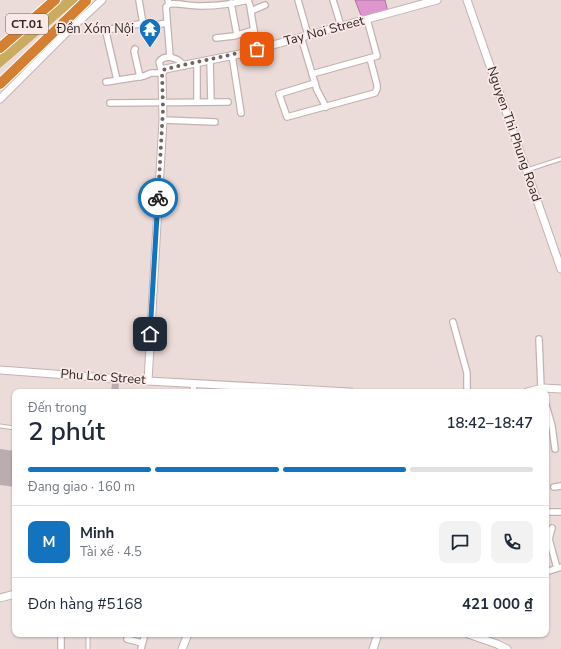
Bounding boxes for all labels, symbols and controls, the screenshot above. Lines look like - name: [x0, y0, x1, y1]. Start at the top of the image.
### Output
- street label: Tay Noi Street: [282, 12, 367, 50]
- road number: CT.01: [6, 14, 48, 34]
- temple icon: Đền Xóm Nội: [137, 16, 163, 49]
- place label: Đền Xóm Nội: [56, 20, 134, 38]
- pin: [240, 32, 274, 66]
- icon: bag: [246, 38, 268, 60]
- street label: Nguyen Thi Phung Road: [482, 64, 546, 204]
- courier: [138, 178, 178, 218]
- icon: bike: [147, 187, 169, 209]
- pin: [133, 317, 167, 351]
- icon: home: [139, 323, 161, 345]
- street label: Phu Loc Street: [60, 365, 147, 389]
- text: Đến trong: [28, 399, 87, 417]
- text: 18:42–18:47: [446, 413, 533, 433]
- text: 2 phút: [28, 414, 105, 449]
- text: Đang giao · 160 m: [28, 478, 135, 496]
- button: chat: [439, 521, 481, 563]
- button: phone: [491, 521, 533, 563]
- text: Minh: [80, 523, 114, 543]
- text: M: [42, 532, 56, 552]
- text: Tài xế · 4.5: [80, 543, 142, 561]
- text: Đơn hàng #5168: [28, 594, 142, 614]
- text: 421 000 ₫: [462, 594, 533, 614]

